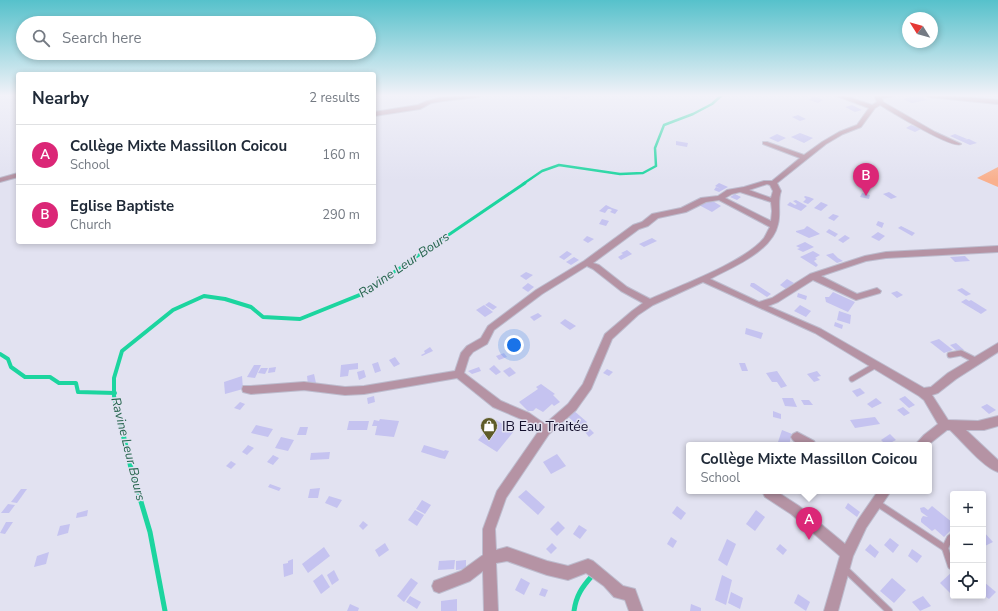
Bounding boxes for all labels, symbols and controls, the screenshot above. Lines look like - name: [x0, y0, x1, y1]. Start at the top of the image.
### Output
- north arrow: [902, 12, 938, 48]
- search box: [16, 16, 376, 60]
- icon: search: [30, 27, 52, 49]
- text: Search here: [62, 28, 142, 48]
- text: Nearby: [32, 87, 89, 110]
- text: 2 results: [309, 89, 360, 107]
- text: Collège Mixte Massillon Coicou: [70, 136, 287, 156]
- text: A: [40, 146, 50, 164]
- text: 160 m: [322, 146, 360, 164]
- text: School: [70, 156, 110, 174]
- pin: B: [853, 163, 879, 196]
- text: Eglise Baptiste: [70, 196, 174, 216]
- text: B: [41, 206, 49, 224]
- text: 290 m: [322, 206, 360, 224]
- text: Church: [70, 216, 111, 234]
- water label: Ravine Leur Bours: [355, 228, 453, 302]
- your location: [504, 335, 524, 355]
- water label: Ravine Leur Bours: [106, 395, 150, 503]
- shop icon: IB Eau Traitée: [479, 416, 499, 441]
- place label: IB Eau Traitée: [502, 417, 588, 436]
- popup: [686, 442, 932, 494]
- text: Collège Mixte Massillon Coicou: [700, 449, 918, 469]
- text: School: [700, 469, 740, 487]
- map controls: [950, 491, 986, 599]
- button: +: [950, 491, 986, 527]
- pin: A: [796, 507, 822, 540]
- button: −: [950, 527, 986, 563]
- button: locate: [950, 563, 986, 599]

